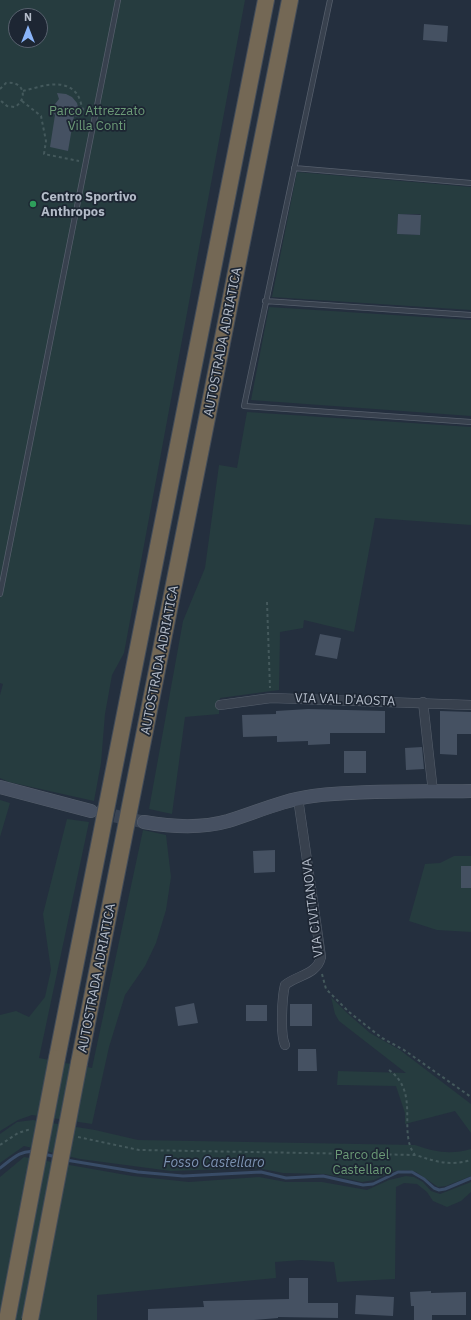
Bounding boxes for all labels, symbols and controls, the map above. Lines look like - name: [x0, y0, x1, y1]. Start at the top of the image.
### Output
- north arrow: [8, 8, 48, 48]
- text: N: [24, 10, 32, 24]
- park label: Parco Attrezzato Villa Conti: [49, 103, 145, 134]
- place label: Centro Sportivo Anthropos: [41, 189, 137, 220]
- marker: Centro Sportivo Anthropos: [28, 199, 38, 209]
- street label: AUTOSTRADA ADRIATICA: [201, 266, 245, 418]
- street label: AUTOSTRADA ADRIATICA: [138, 584, 182, 736]
- street label: VIA VAL D'AOSTA: [294, 690, 396, 710]
- street label: VIA CIVITANOVA: [299, 858, 327, 958]
- street label: AUTOSTRADA ADRIATICA: [75, 902, 119, 1054]
- park label: Parco del Castellaro: [333, 1147, 391, 1178]
- water label: Fosso Castellaro: [163, 1155, 265, 1171]

